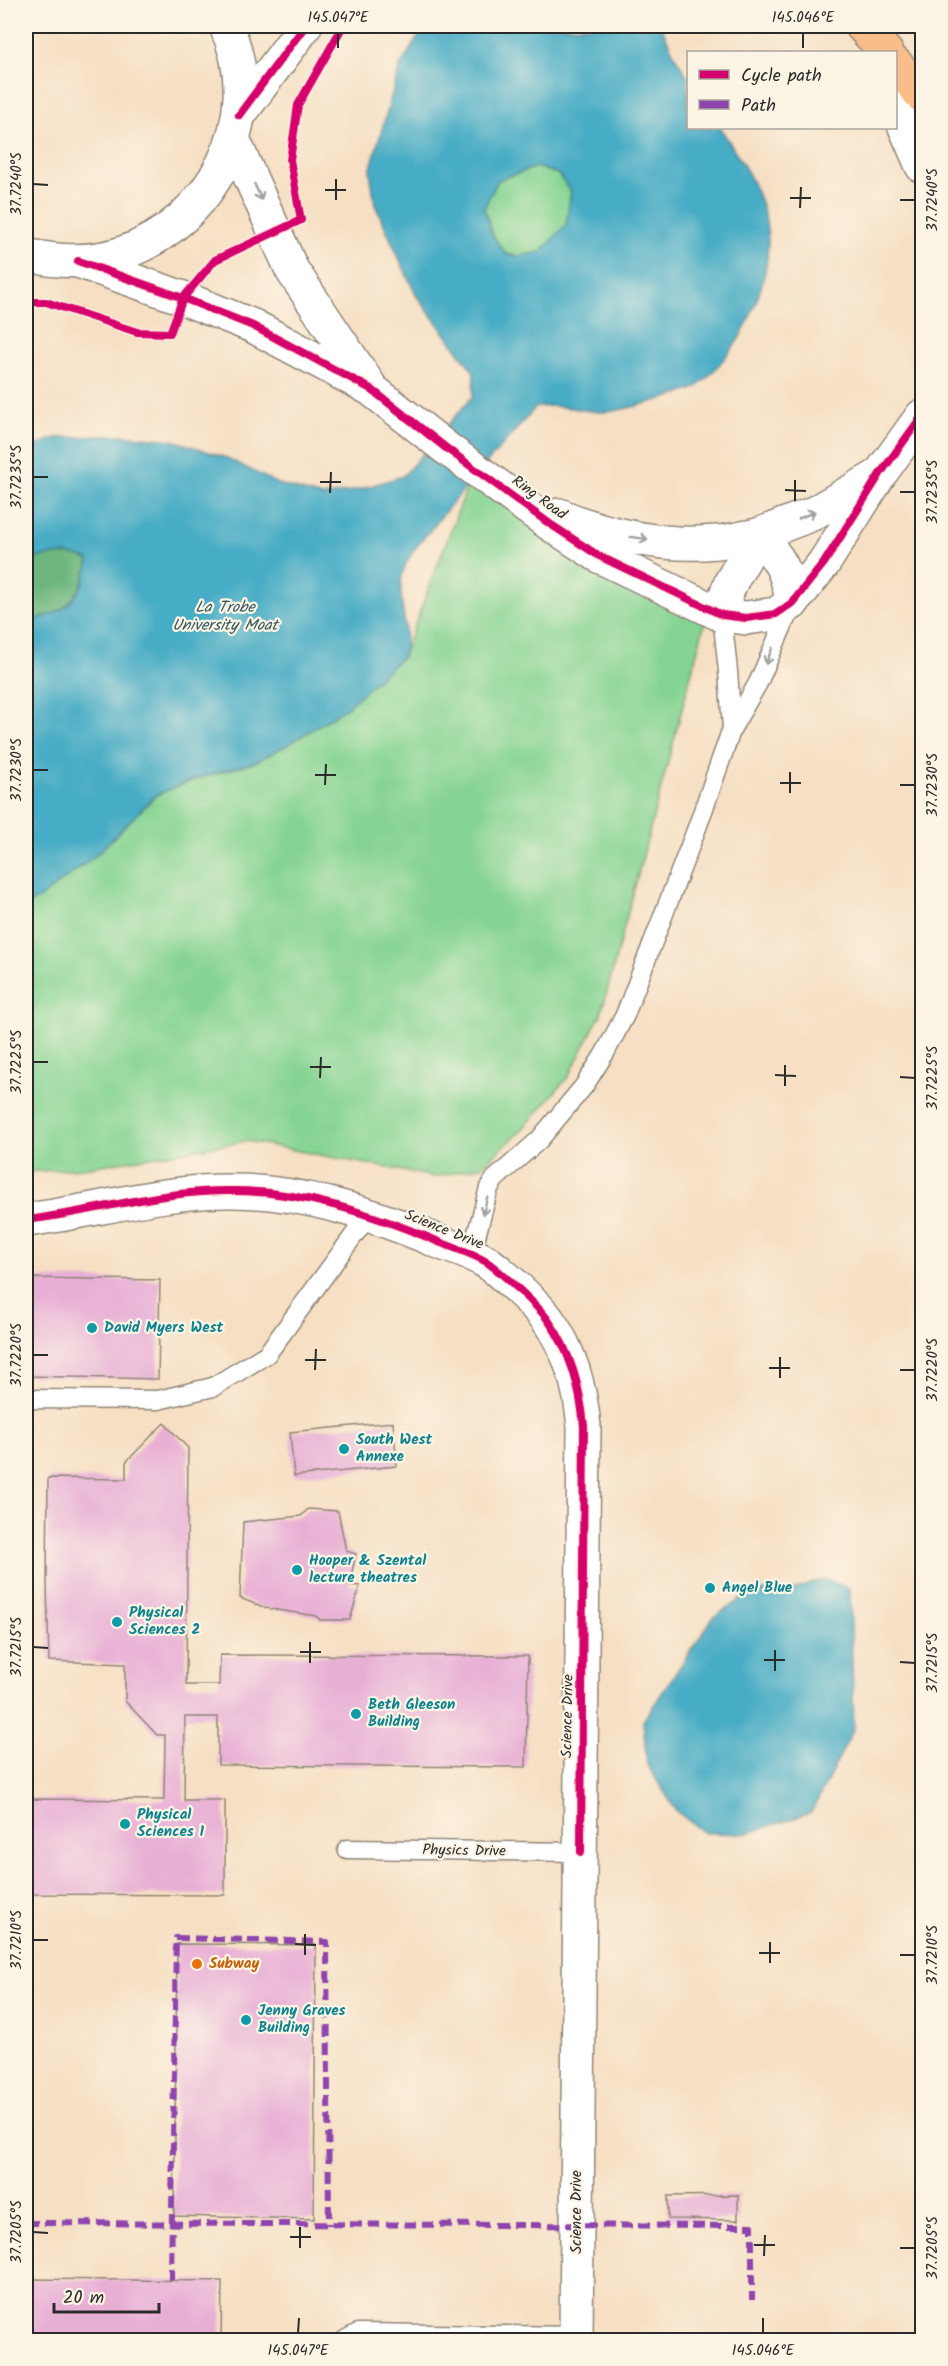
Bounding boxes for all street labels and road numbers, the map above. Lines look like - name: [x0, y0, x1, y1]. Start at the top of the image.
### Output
- street label: Ring Road: [506, 470, 572, 527]
- street label: Science Drive: [401, 1203, 488, 1257]
- street label: Science Drive: [555, 1674, 581, 1758]
- street label: Physics Drive: [422, 1838, 506, 1864]
- street label: Science Drive: [565, 2170, 589, 2254]

